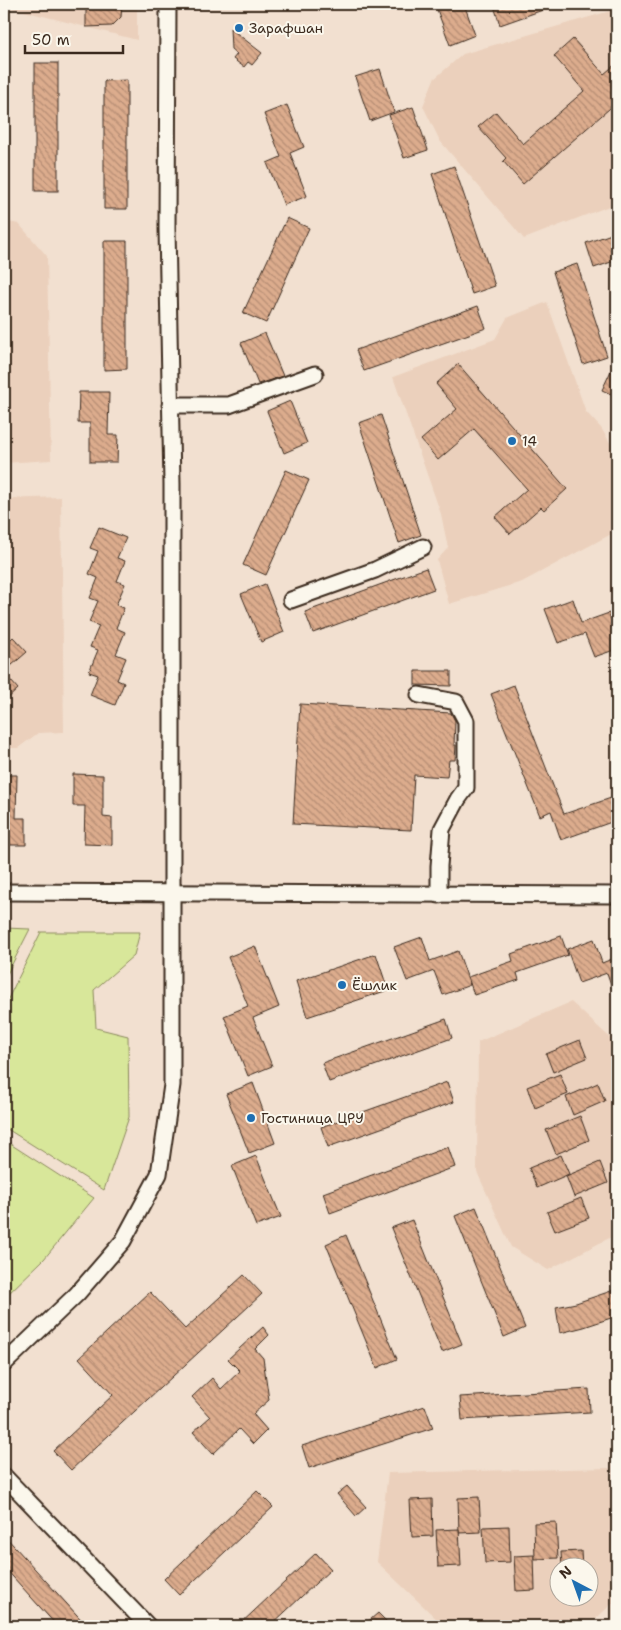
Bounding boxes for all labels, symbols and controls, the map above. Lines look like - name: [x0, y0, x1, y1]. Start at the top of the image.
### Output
- place label: Зарафшан: [249, 19, 323, 37]
- scale bar: [25, 22, 122, 54]
- marker: Зарафшан: [233, 22, 245, 34]
- text: 50 m: [32, 30, 70, 50]
- place label: 14: [522, 432, 537, 450]
- marker: 14: [506, 435, 518, 447]
- place label: Ёшлик: [352, 976, 398, 994]
- marker: Ёшлик: [336, 979, 348, 991]
- place label: Гостиница ЦРУ: [261, 1109, 364, 1127]
- marker: Гостиница ЦРУ: [245, 1112, 257, 1124]
- north arrow: [548, 1558, 598, 1608]
- text: N: [555, 1562, 576, 1583]

